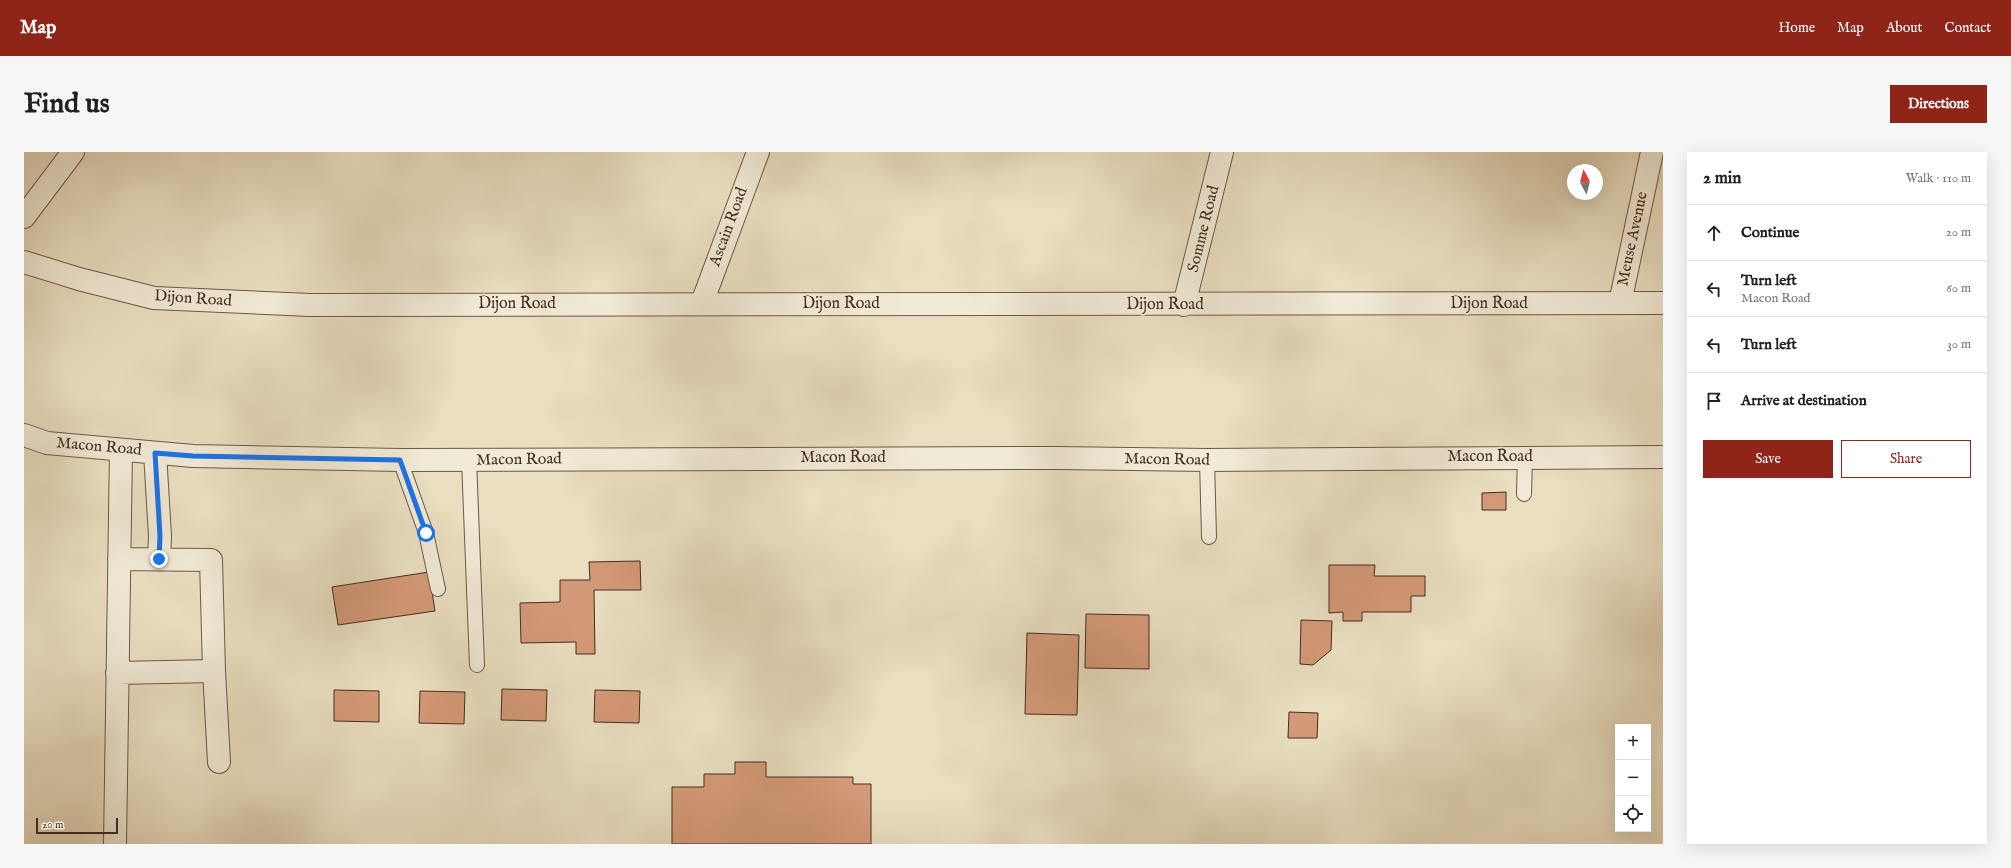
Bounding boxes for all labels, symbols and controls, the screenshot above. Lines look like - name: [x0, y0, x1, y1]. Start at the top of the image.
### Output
- text: Map: [20, 16, 56, 40]
- text: Home: [1779, 19, 1815, 37]
- text: Map: [1837, 19, 1864, 37]
- text: About: [1886, 19, 1922, 37]
- text: Contact: [1944, 19, 1991, 37]
- button: Directions: [1890, 85, 1987, 123]
- text: Find us: [24, 87, 110, 122]
- north arrow: [1567, 164, 1603, 200]
- text: 2 min: [1703, 168, 1741, 189]
- text: Walk · 110 m: [1906, 170, 1971, 187]
- street label: Somme Road: [1184, 183, 1225, 274]
- street label: Ascain Road: [705, 184, 753, 270]
- street label: Meuse Avenue: [1613, 190, 1653, 288]
- icon: ahead: [1703, 222, 1725, 244]
- text: Continue: [1741, 223, 1799, 242]
- text: 20 m: [1946, 224, 1971, 241]
- text: Turn left: [1741, 271, 1797, 290]
- icon: left: [1703, 278, 1725, 300]
- text: 60 m: [1946, 280, 1971, 297]
- street label: Dijon Road: [154, 286, 233, 312]
- text: Macon Road: [1741, 290, 1811, 307]
- street label: Dijon Road: [478, 294, 556, 314]
- street label: Dijon Road: [802, 294, 880, 314]
- street label: Dijon Road: [1450, 294, 1528, 314]
- street label: Dijon Road: [1126, 295, 1204, 315]
- icon: left: [1703, 334, 1725, 356]
- text: Turn left: [1741, 335, 1797, 354]
- text: 30 m: [1947, 336, 1971, 353]
- icon: arrive: [1703, 390, 1725, 412]
- text: Arrive at destination: [1741, 391, 1867, 410]
- street label: Macon Road: [56, 433, 143, 461]
- button: Save: [1703, 440, 1833, 478]
- button: Share: [1841, 440, 1971, 478]
- street label: Macon Road: [1447, 447, 1533, 467]
- street label: Macon Road: [800, 448, 886, 468]
- street label: Macon Road: [476, 449, 562, 471]
- street label: Macon Road: [1124, 449, 1210, 471]
- route start: [417, 524, 435, 542]
- route end: [150, 550, 168, 568]
- map controls: [1615, 724, 1651, 832]
- button: +: [1615, 724, 1651, 760]
- button: −: [1615, 760, 1651, 796]
- button: locate: [1615, 796, 1651, 832]
- scale bar: [36, 816, 118, 835]
- text: 20 m: [42, 818, 63, 832]

